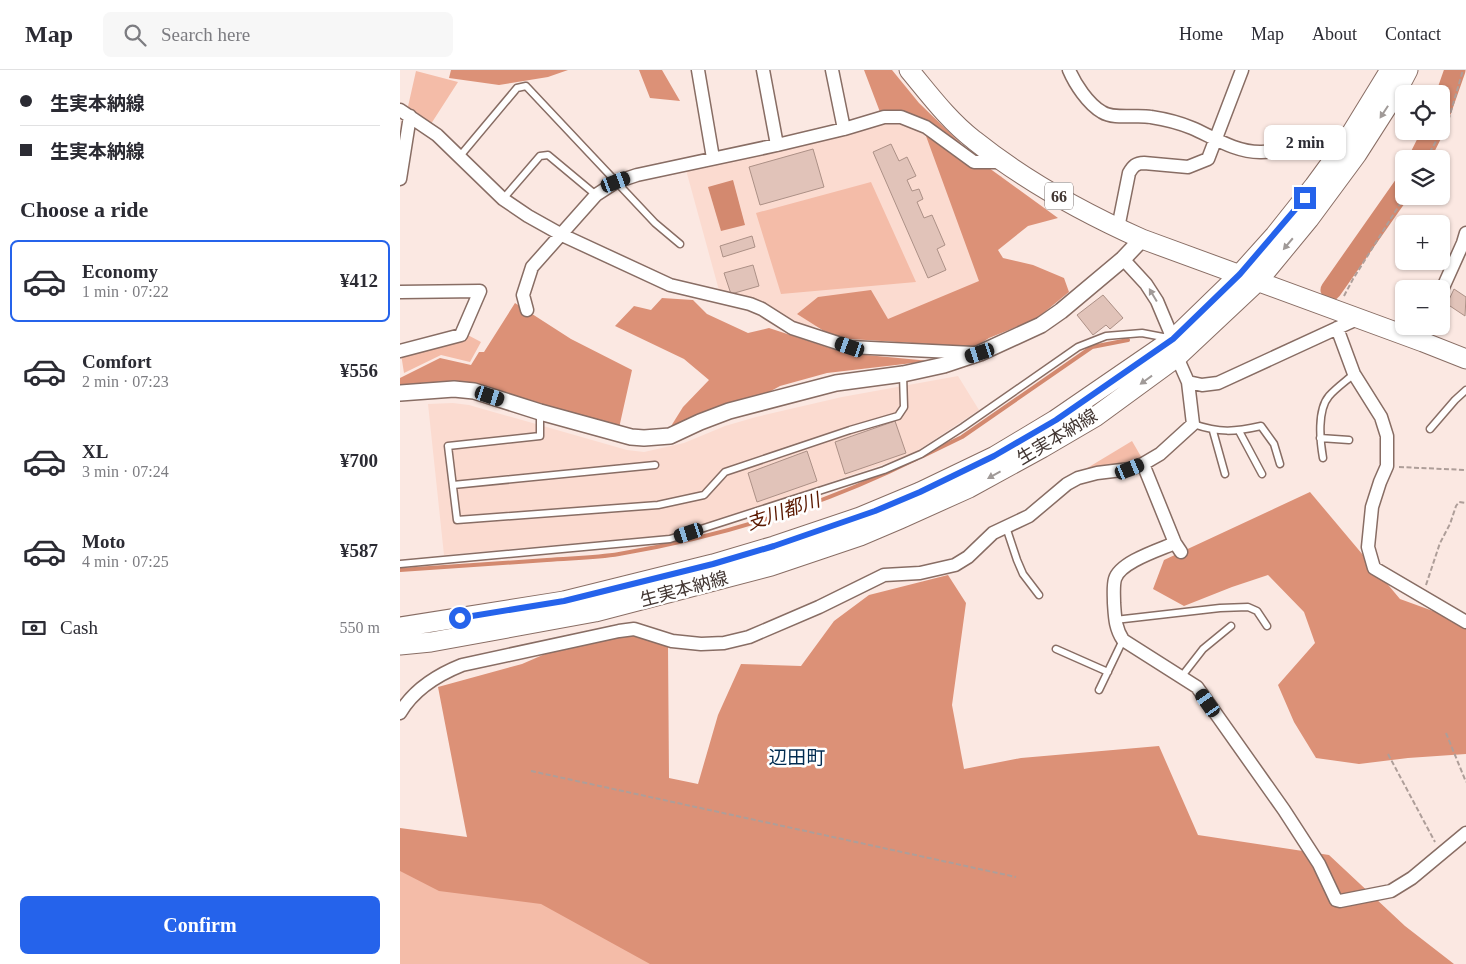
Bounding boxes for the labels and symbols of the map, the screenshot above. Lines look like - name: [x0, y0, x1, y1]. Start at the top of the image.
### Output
- one-way arrow: [1379, 106, 1389, 119]
- callout: 2 min: [1264, 126, 1346, 160]
- car: [599, 170, 632, 194]
- road number: 66: [1045, 182, 1073, 210]
- route end: [1294, 187, 1316, 209]
- one-way arrow: [1283, 237, 1294, 250]
- one-way arrow: [1149, 289, 1158, 302]
- car: [833, 335, 866, 359]
- car: [963, 341, 996, 365]
- one-way arrow: [1139, 375, 1153, 385]
- car: [473, 384, 506, 408]
- street label: 生実本納線: [1013, 405, 1101, 469]
- car: [1113, 456, 1146, 482]
- one-way arrow: [987, 470, 1000, 479]
- water label: 支川都川: [744, 489, 824, 534]
- car: [672, 521, 705, 545]
- street label: 生実本納線: [638, 568, 730, 610]
- route start: [449, 607, 471, 629]
- car: [1193, 686, 1222, 720]
- district label: 辺田町: [768, 747, 826, 768]

